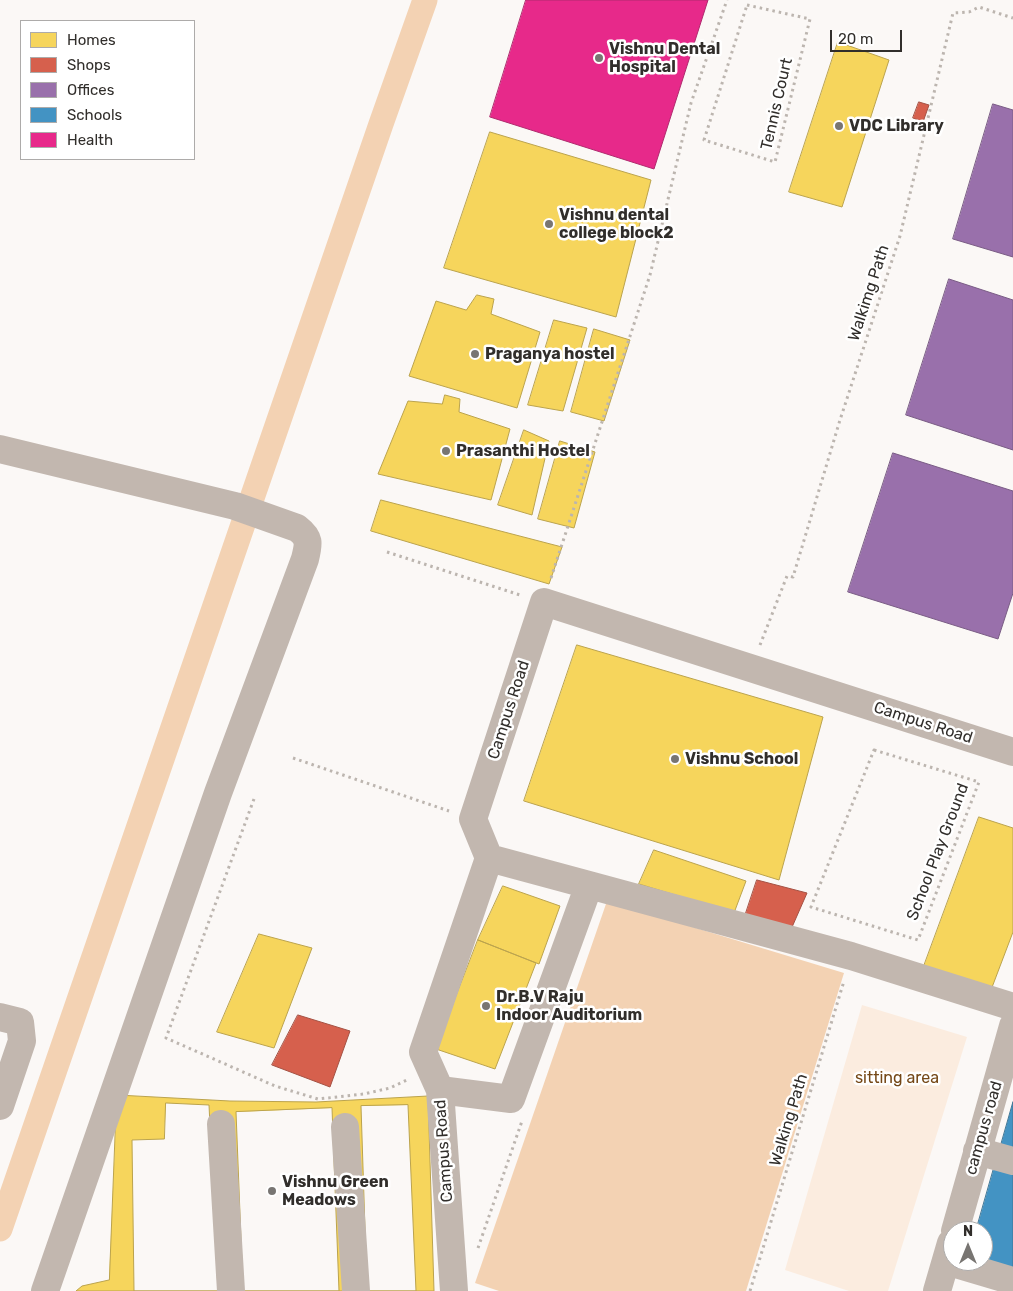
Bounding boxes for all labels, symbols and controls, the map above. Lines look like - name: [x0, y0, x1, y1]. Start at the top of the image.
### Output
- legend: [20, 20, 195, 160]
- scale bar: [833, 20, 906, 52]
- text: 20 m: [838, 30, 873, 48]
- text: Homes: [67, 31, 116, 49]
- place label: Vishnu Dental Hospital: [609, 39, 720, 77]
- marker: Vishnu Dental Hospital: [593, 52, 605, 64]
- text: Shops: [67, 56, 111, 74]
- street label: Tennis Court: [757, 56, 797, 152]
- text: Offices: [67, 81, 114, 99]
- text: Schools: [67, 106, 122, 124]
- place label: VDC Library: [849, 116, 944, 136]
- marker: VDC Library: [833, 120, 845, 132]
- text: Health: [67, 131, 113, 149]
- place label: Vishnu dental college block2: [559, 205, 674, 243]
- marker: Vishnu dental college block2: [543, 218, 555, 230]
- street label: Walkimg Path: [844, 243, 894, 343]
- place label: Praganya hostel: [485, 344, 615, 364]
- marker: Praganya hostel: [469, 348, 481, 360]
- place label: Prasanthi Hostel: [456, 441, 590, 461]
- marker: Prasanthi Hostel: [440, 445, 452, 457]
- street label: Campus Road: [484, 658, 534, 762]
- street label: Campus Road: [871, 698, 975, 748]
- place label: Vishnu School: [685, 749, 798, 769]
- marker: Vishnu School: [669, 753, 681, 765]
- street label: School Play Ground: [903, 781, 973, 923]
- place label: Dr.B.V Raju Indoor Auditorium: [496, 987, 642, 1025]
- marker: Dr.B.V Raju Indoor Auditorium: [480, 1000, 492, 1012]
- park label: sitting area: [855, 1068, 939, 1088]
- street label: Walking Path: [766, 1072, 812, 1168]
- street label: campus road: [961, 1079, 1007, 1177]
- street label: Campus Road: [431, 1099, 457, 1203]
- place label: Vishnu Green Meadows: [282, 1172, 389, 1210]
- marker: Vishnu Green Meadows: [266, 1185, 278, 1197]
- north arrow: [943, 1221, 993, 1271]
- text: N: [963, 1223, 973, 1240]

